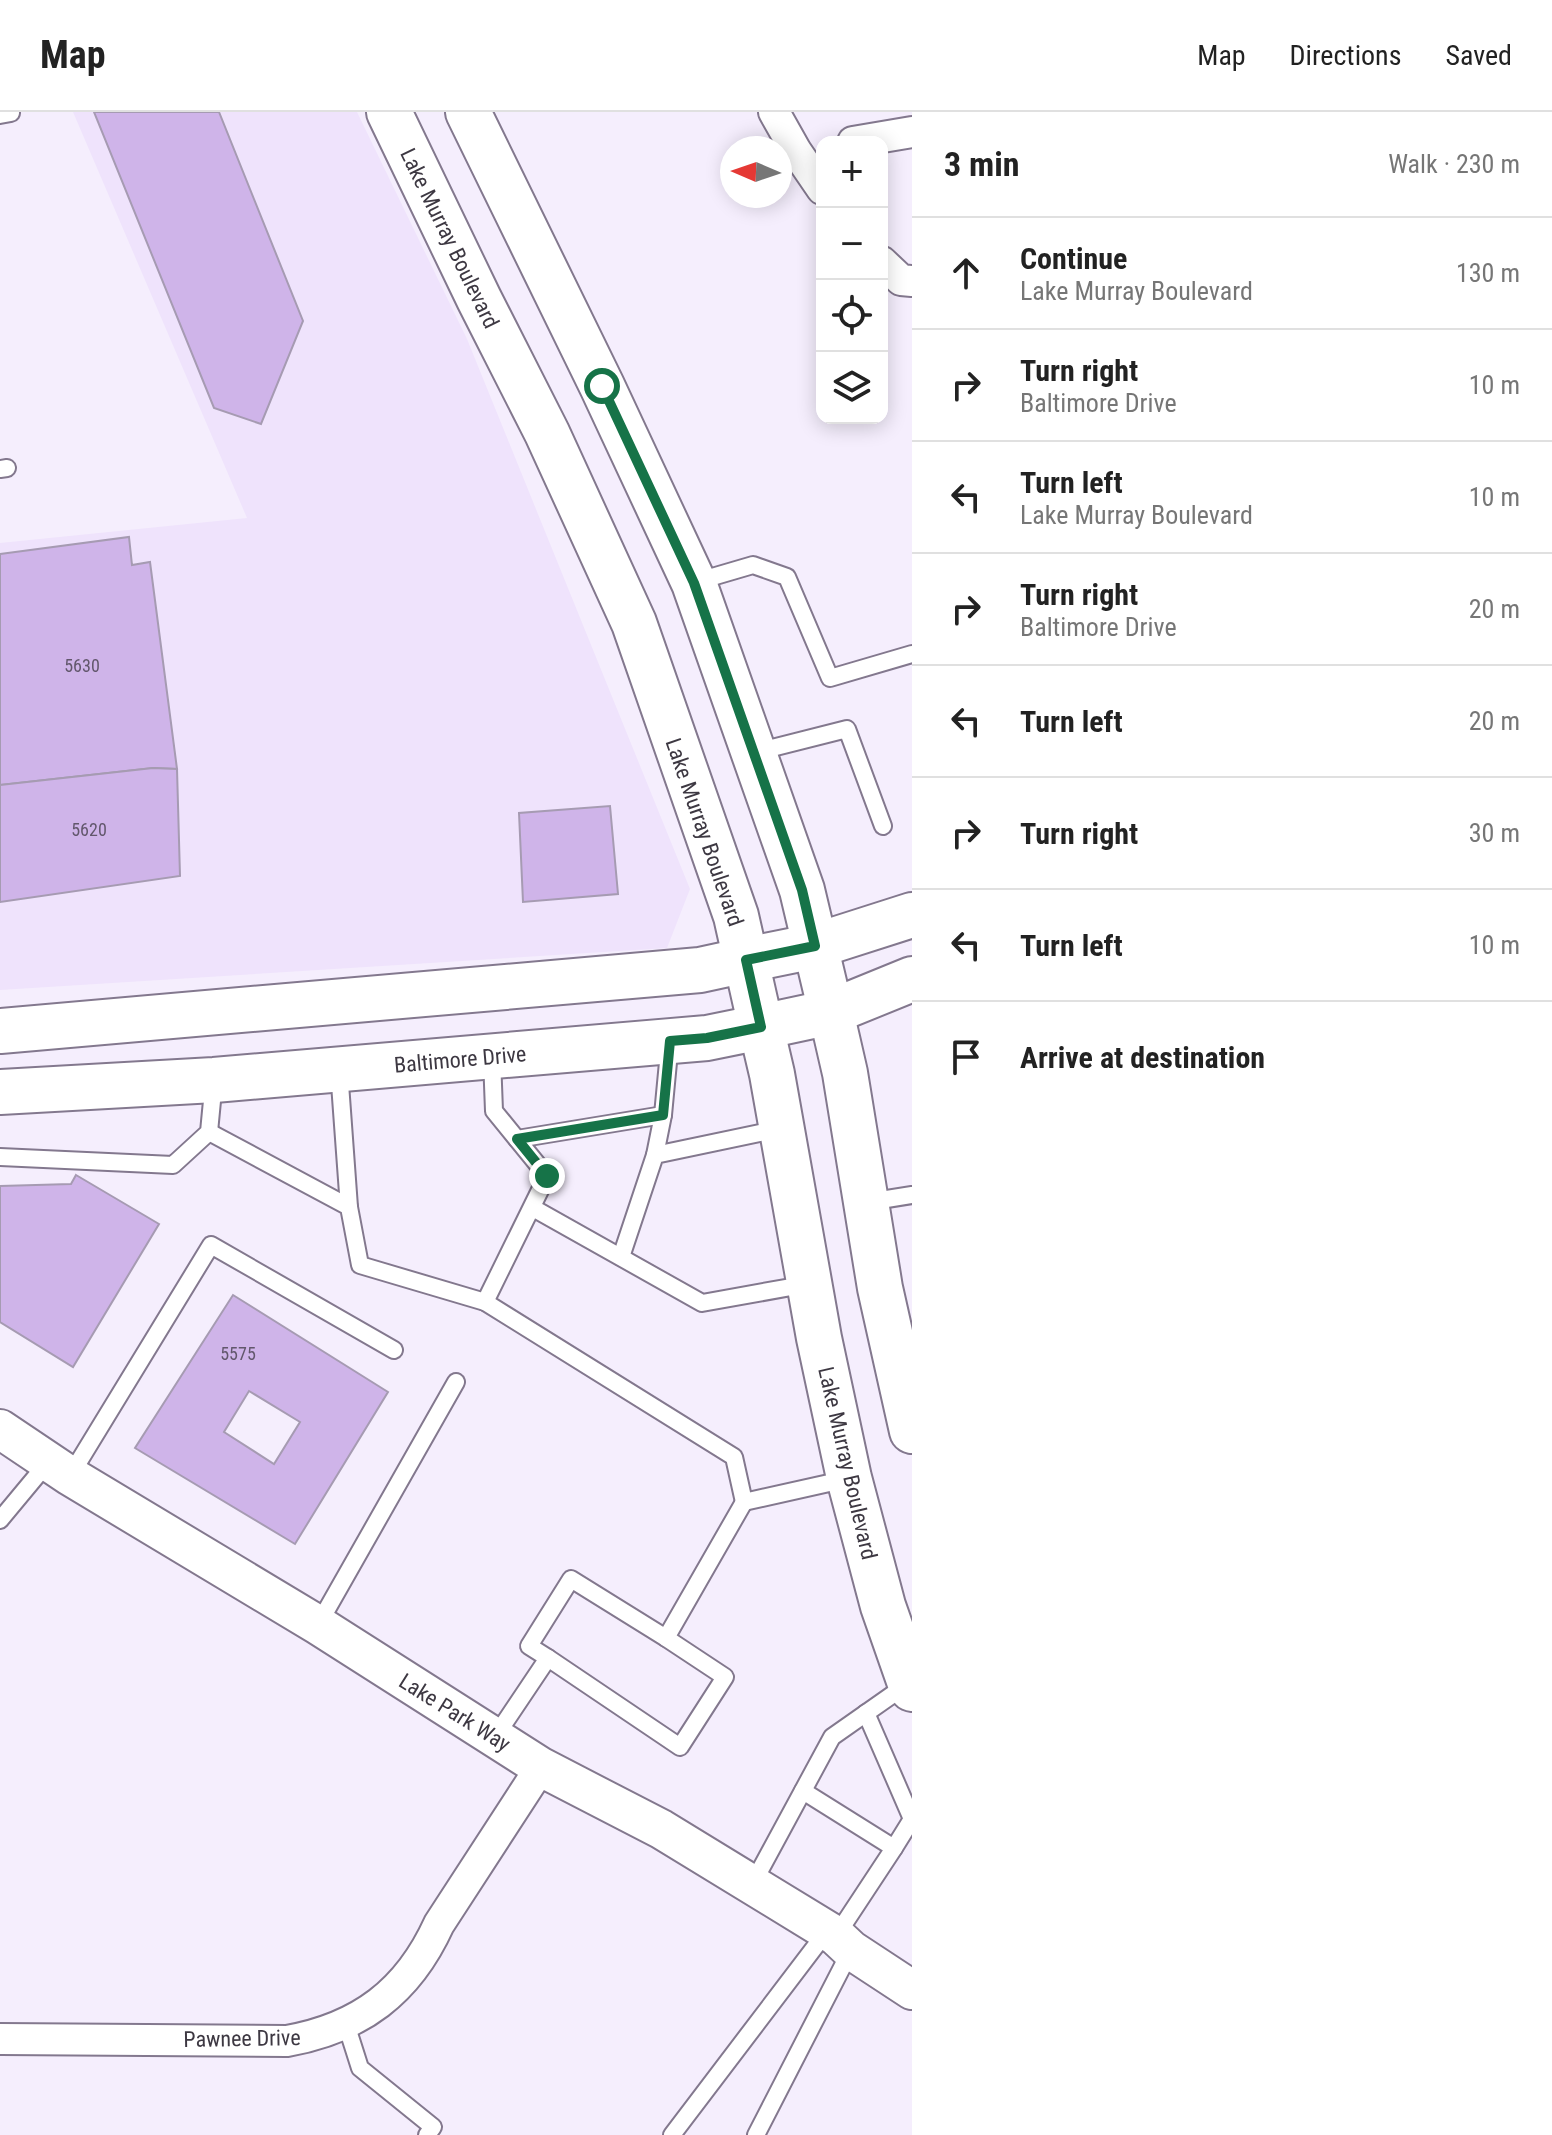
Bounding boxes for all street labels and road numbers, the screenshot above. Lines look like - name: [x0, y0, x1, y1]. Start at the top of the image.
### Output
- street label: Lake Murray Boulevard: [395, 144, 504, 332]
- street label: Lake Murray Boulevard: [661, 735, 748, 929]
- street label: Baltimore Drive: [393, 1041, 527, 1078]
- street label: Lake Murray Boulevard: [813, 1364, 882, 1562]
- street label: Lake Park Way: [395, 1668, 515, 1756]
- street label: Pawnee Drive: [183, 2025, 301, 2052]

